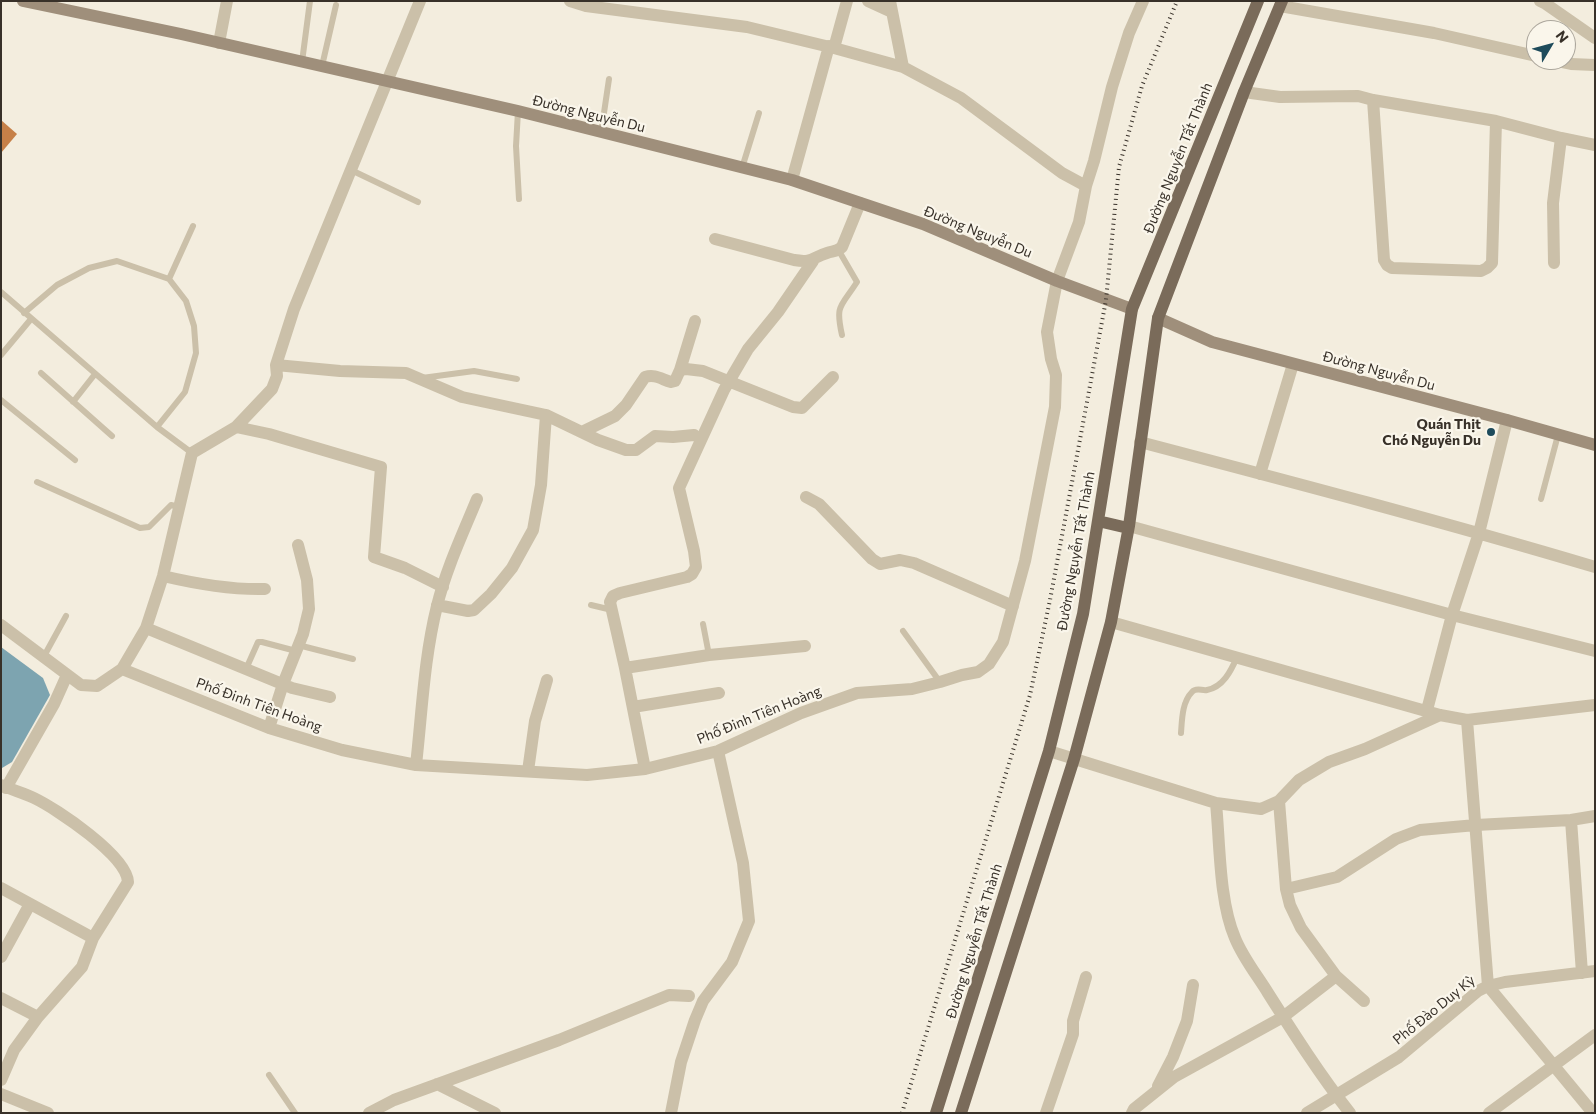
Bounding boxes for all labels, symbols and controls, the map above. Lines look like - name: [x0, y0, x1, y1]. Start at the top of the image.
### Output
- north arrow: [1526, 20, 1576, 70]
- text: N: [1553, 27, 1573, 46]
- street label: Đường Nguyễn Tất Thành: [1140, 80, 1216, 236]
- street label: Đường Nguyễn Du: [531, 92, 647, 136]
- street label: Đường Nguyễn Du: [921, 203, 1035, 261]
- street label: Đường Nguyễn Du: [1321, 348, 1437, 394]
- place label: Quán Thịt Chó Nguyễn Du: [1382, 416, 1481, 448]
- marker: Quán Thịt Chó Nguyễn Du: [1485, 426, 1497, 438]
- street label: Đường Nguyễn Tất Thành: [1054, 470, 1098, 632]
- street label: Phố Đinh Tiên Hoàng: [194, 674, 324, 736]
- street label: Phố Đinh Tiên Hoàng: [694, 682, 824, 748]
- street label: Đường Nguyễn Tất Thành: [942, 862, 1006, 1020]
- street label: Phố Đào Duy Kỳ: [1390, 972, 1478, 1048]

